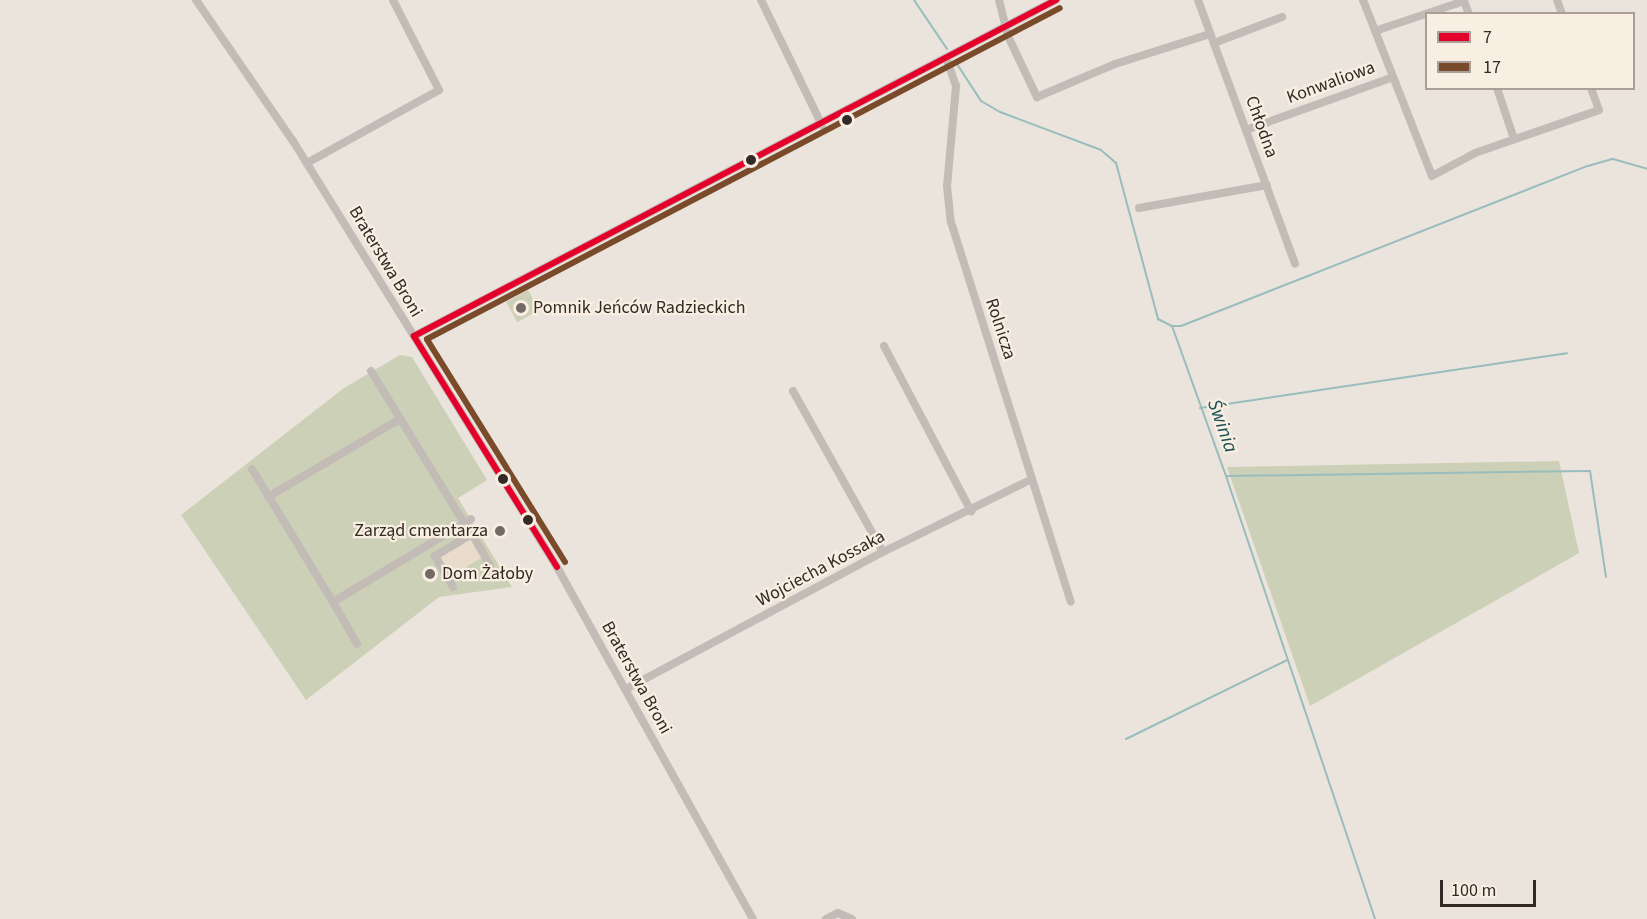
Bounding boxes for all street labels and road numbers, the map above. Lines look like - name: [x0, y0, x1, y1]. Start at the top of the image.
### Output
- street label: Konwaliowa: [1284, 57, 1378, 109]
- street label: Chłodna: [1240, 93, 1282, 161]
- street label: Braterstwa Broni: [343, 203, 427, 321]
- street label: Rolnicza: [980, 296, 1020, 362]
- street label: Wojciecha Kossaka: [753, 526, 889, 612]
- street label: Braterstwa Broni: [596, 618, 676, 738]

